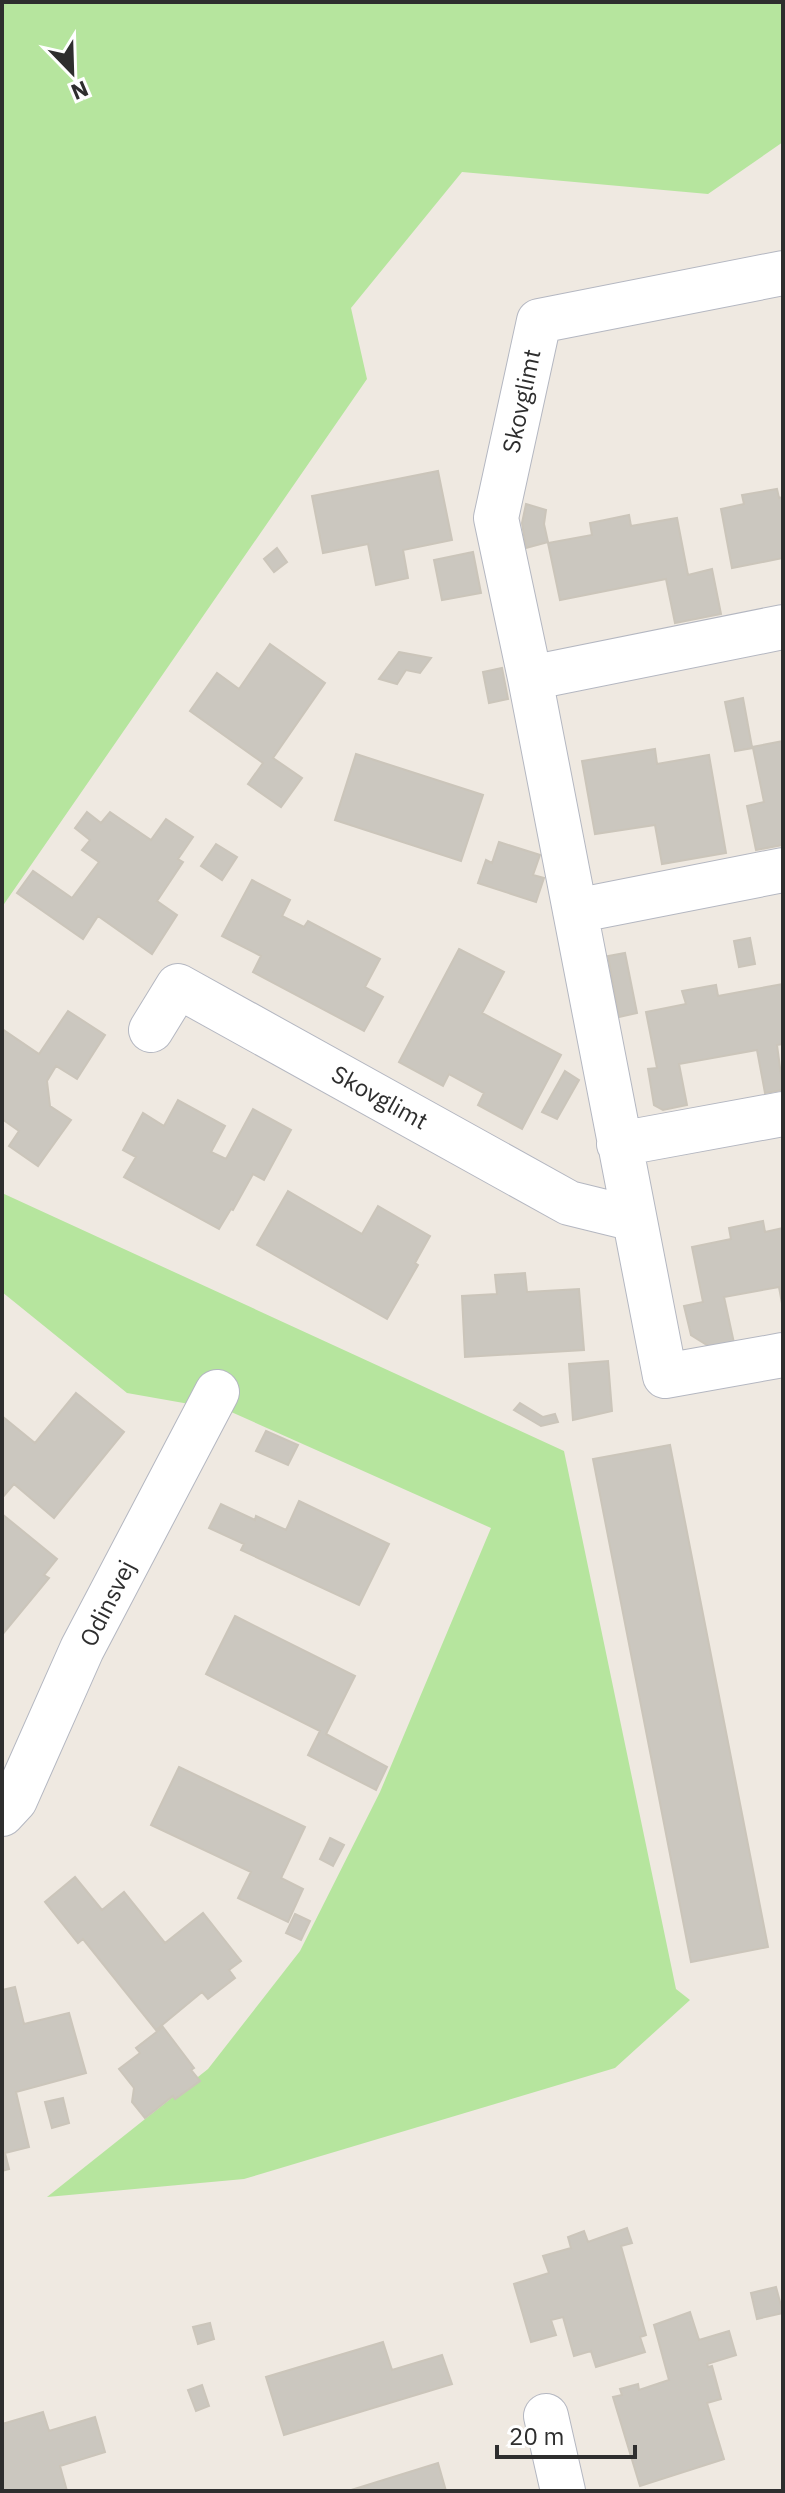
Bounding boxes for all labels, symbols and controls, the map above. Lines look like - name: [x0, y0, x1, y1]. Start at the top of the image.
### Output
- north arrow: [32, 32, 112, 112]
- text: N: [67, 74, 93, 107]
- street label: Skovglimt: [494, 346, 548, 456]
- street label: Skovglimt: [326, 1057, 434, 1137]
- street label: Odinsvej: [72, 1554, 142, 1652]
- scale bar: [497, 2409, 635, 2459]
- text: 20 m: [509, 2420, 564, 2452]

